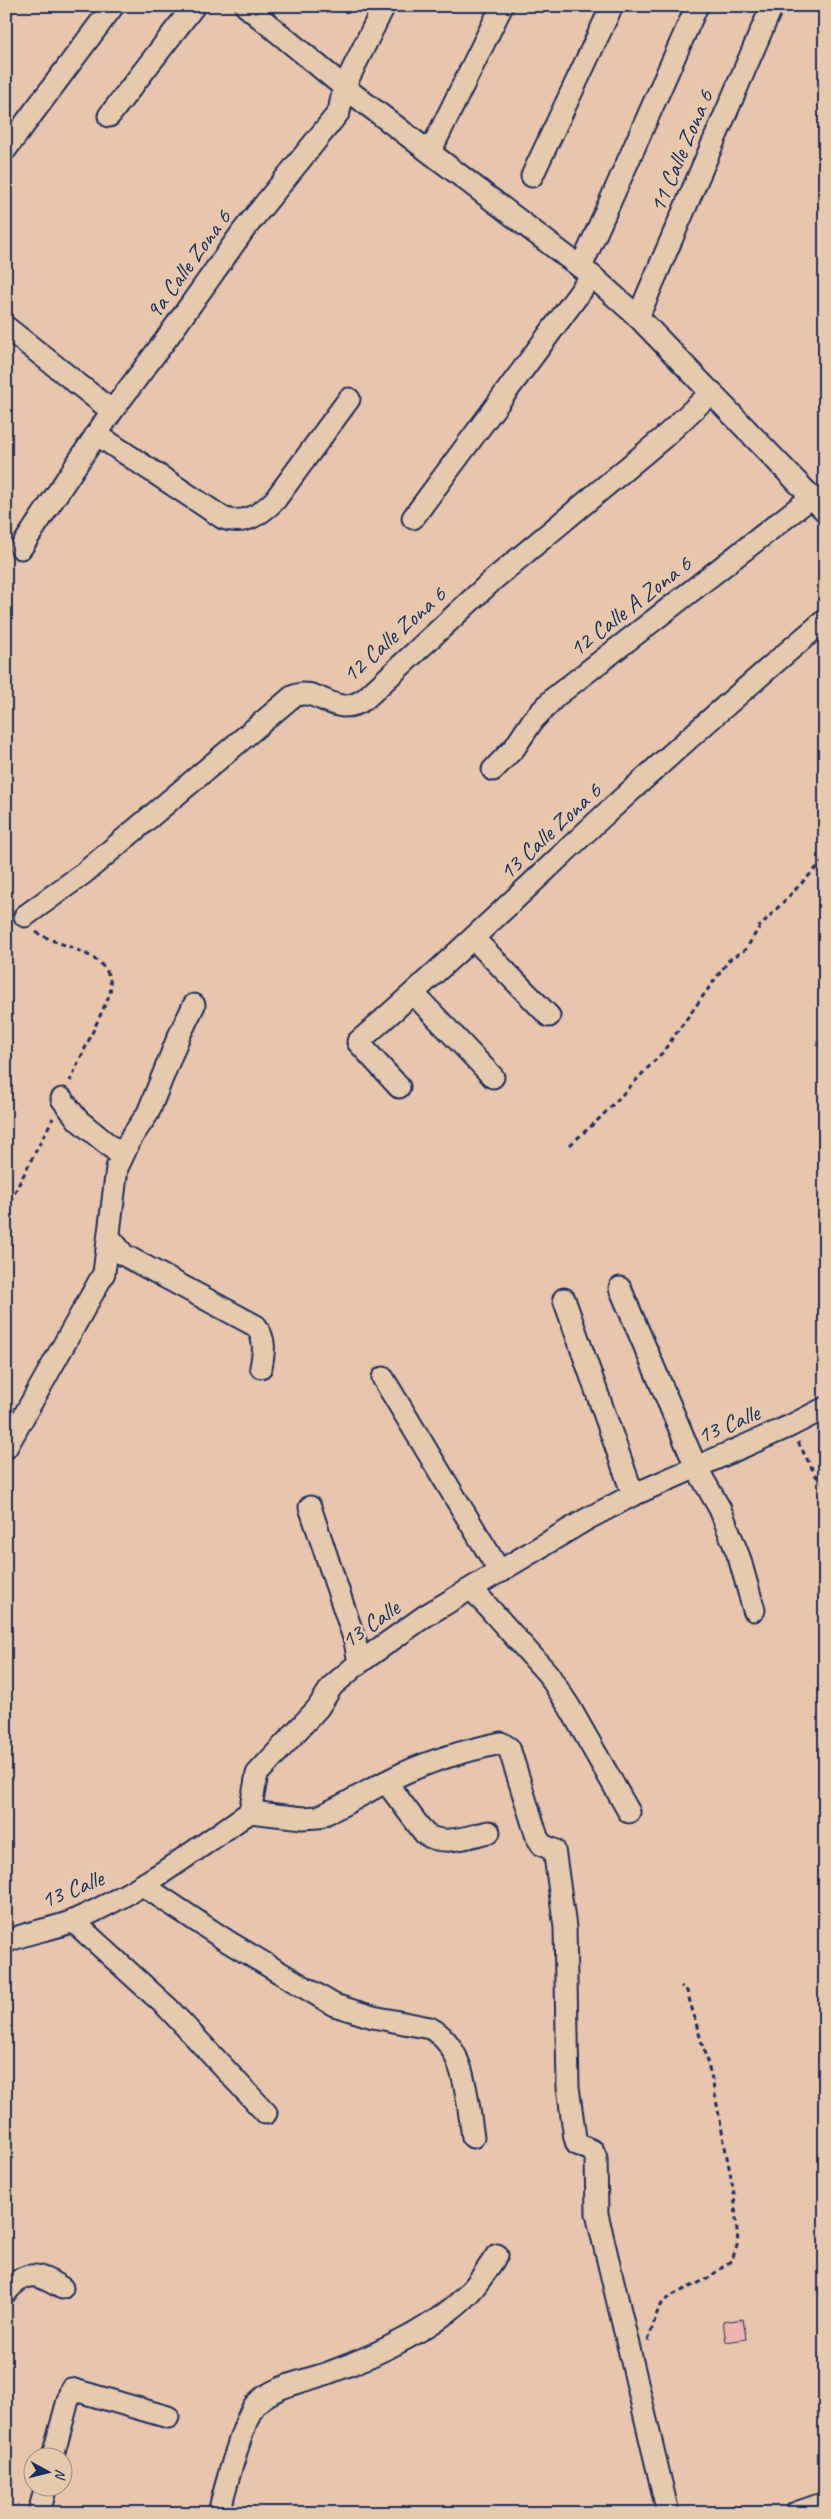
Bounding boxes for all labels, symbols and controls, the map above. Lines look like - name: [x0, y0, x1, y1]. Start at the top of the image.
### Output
- street label: 11 Calle Zona 6: [642, 84, 721, 217]
- street label: 9a Calle Zona 6: [138, 203, 238, 325]
- street label: 12 Calle A Zona 6: [563, 548, 698, 663]
- street label: 12 Calle Zona 6: [336, 579, 453, 689]
- street label: 13 Calle Zona 6: [492, 775, 609, 886]
- street label: 13 Calle: [692, 1397, 766, 1451]
- street label: 13 Calle: [335, 1592, 407, 1655]
- street label: 13 Calle: [36, 1862, 110, 1915]
- north arrow: [22, 2446, 72, 2496]
- text: N: [51, 2468, 69, 2481]

